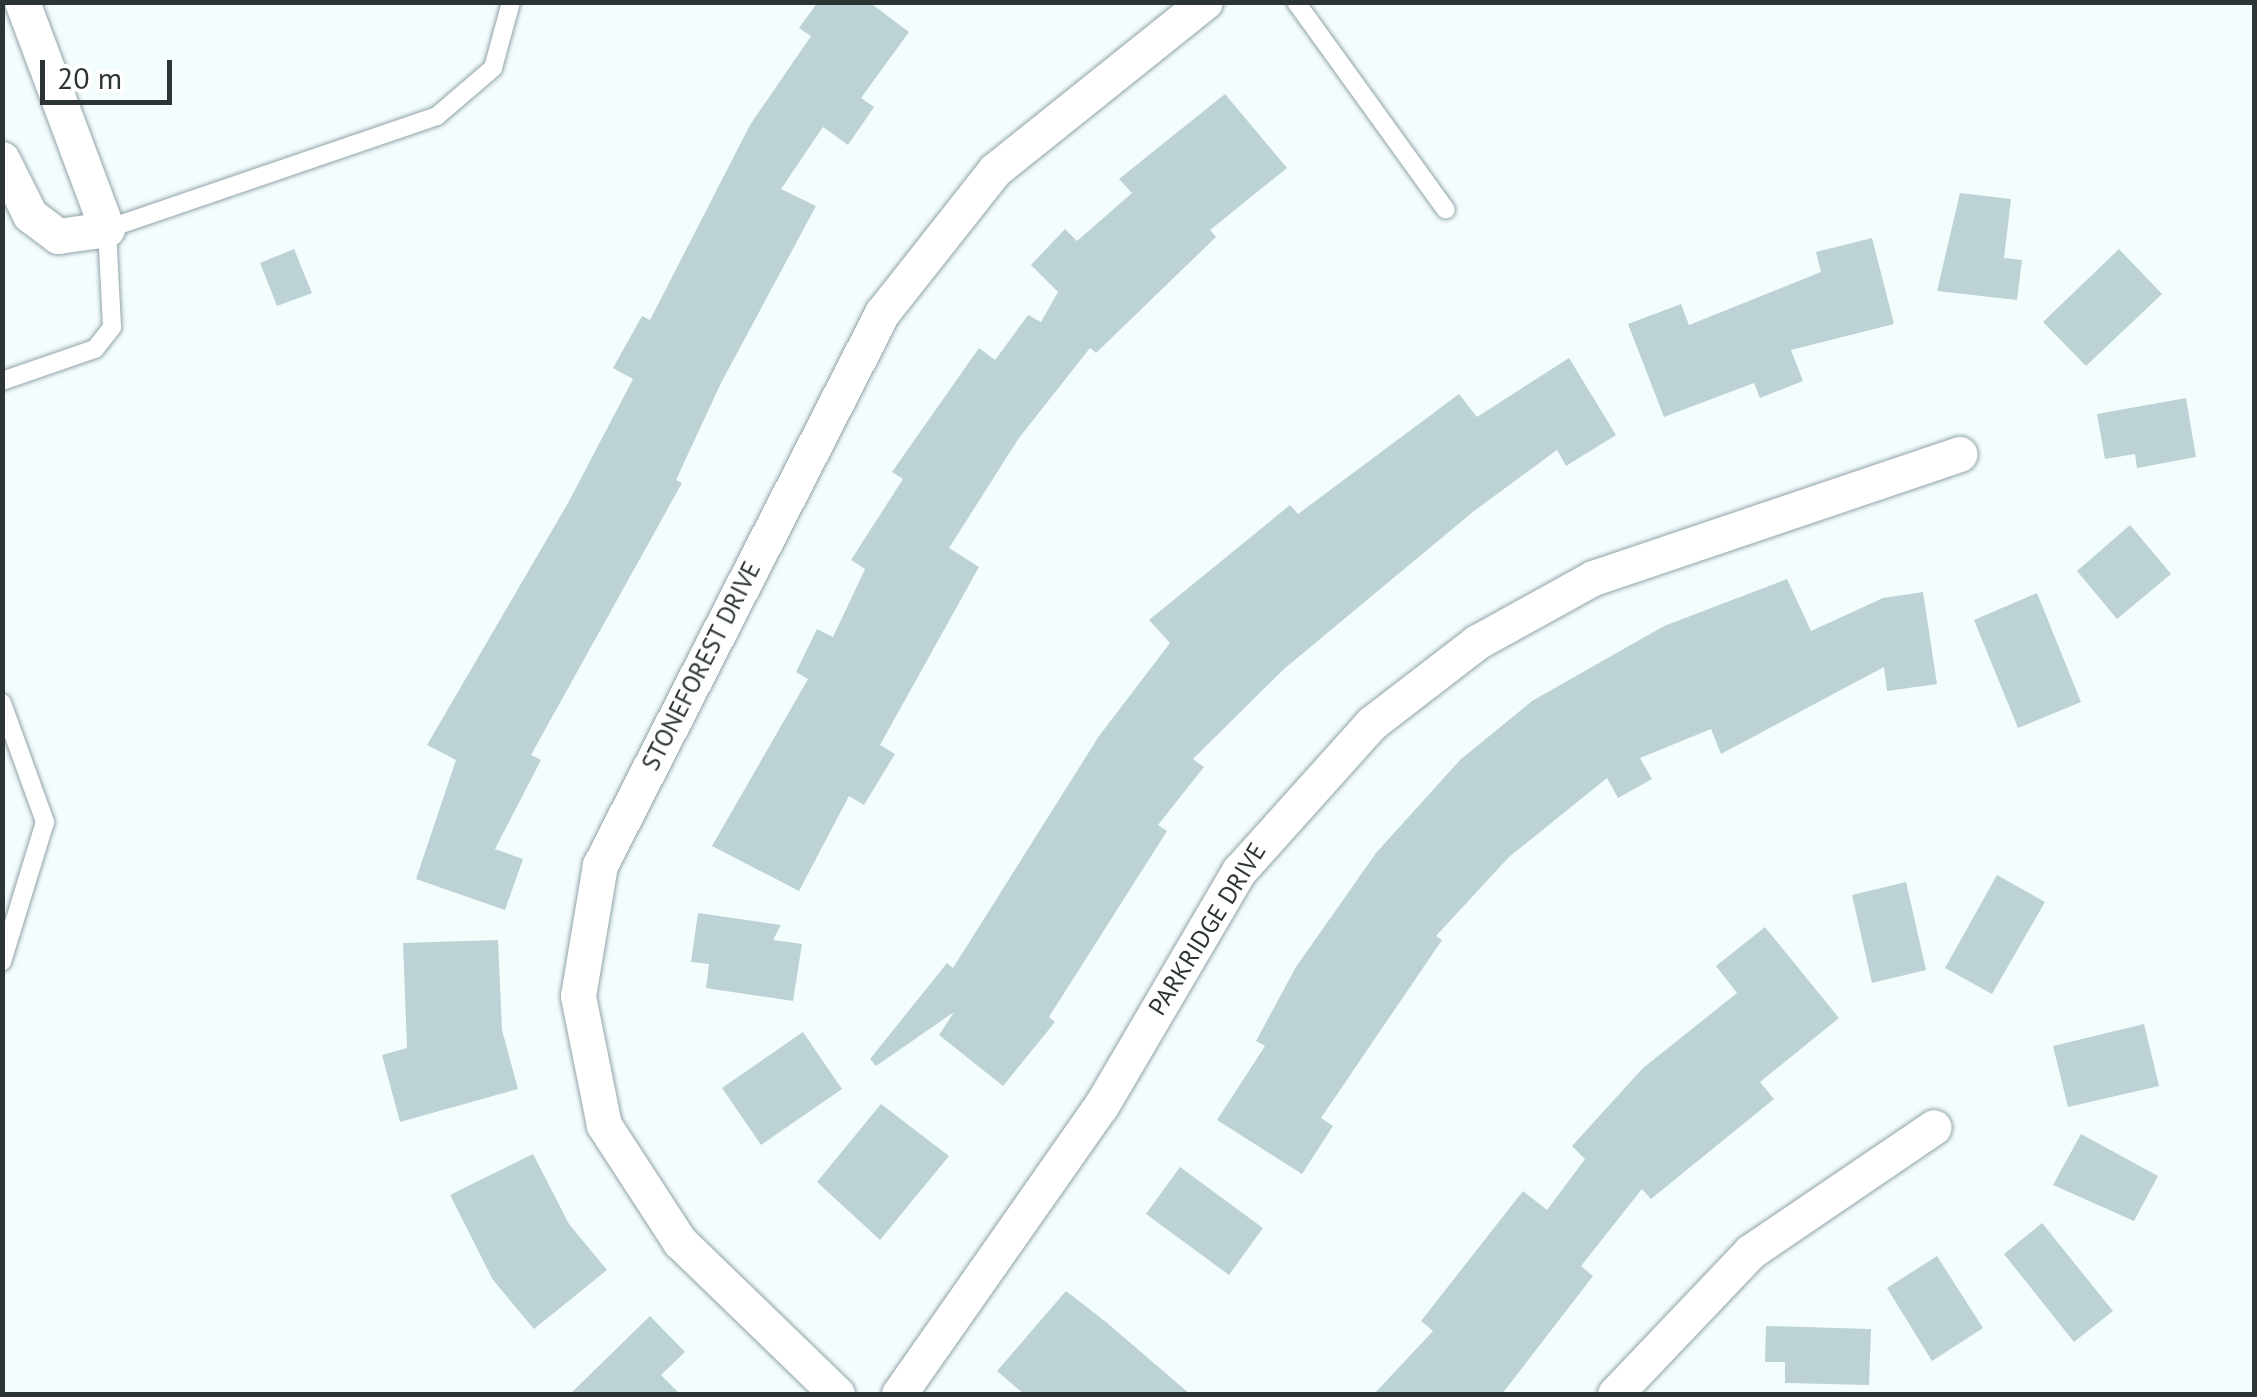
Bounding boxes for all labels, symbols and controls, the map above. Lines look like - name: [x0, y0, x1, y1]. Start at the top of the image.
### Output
- scale bar: [45, 40, 178, 102]
- text: 20 m: [57, 58, 122, 97]
- street label: STONEFOREST DRIVE: [635, 556, 767, 776]
- street label: PARKRIDGE DRIVE: [1142, 837, 1272, 1021]

